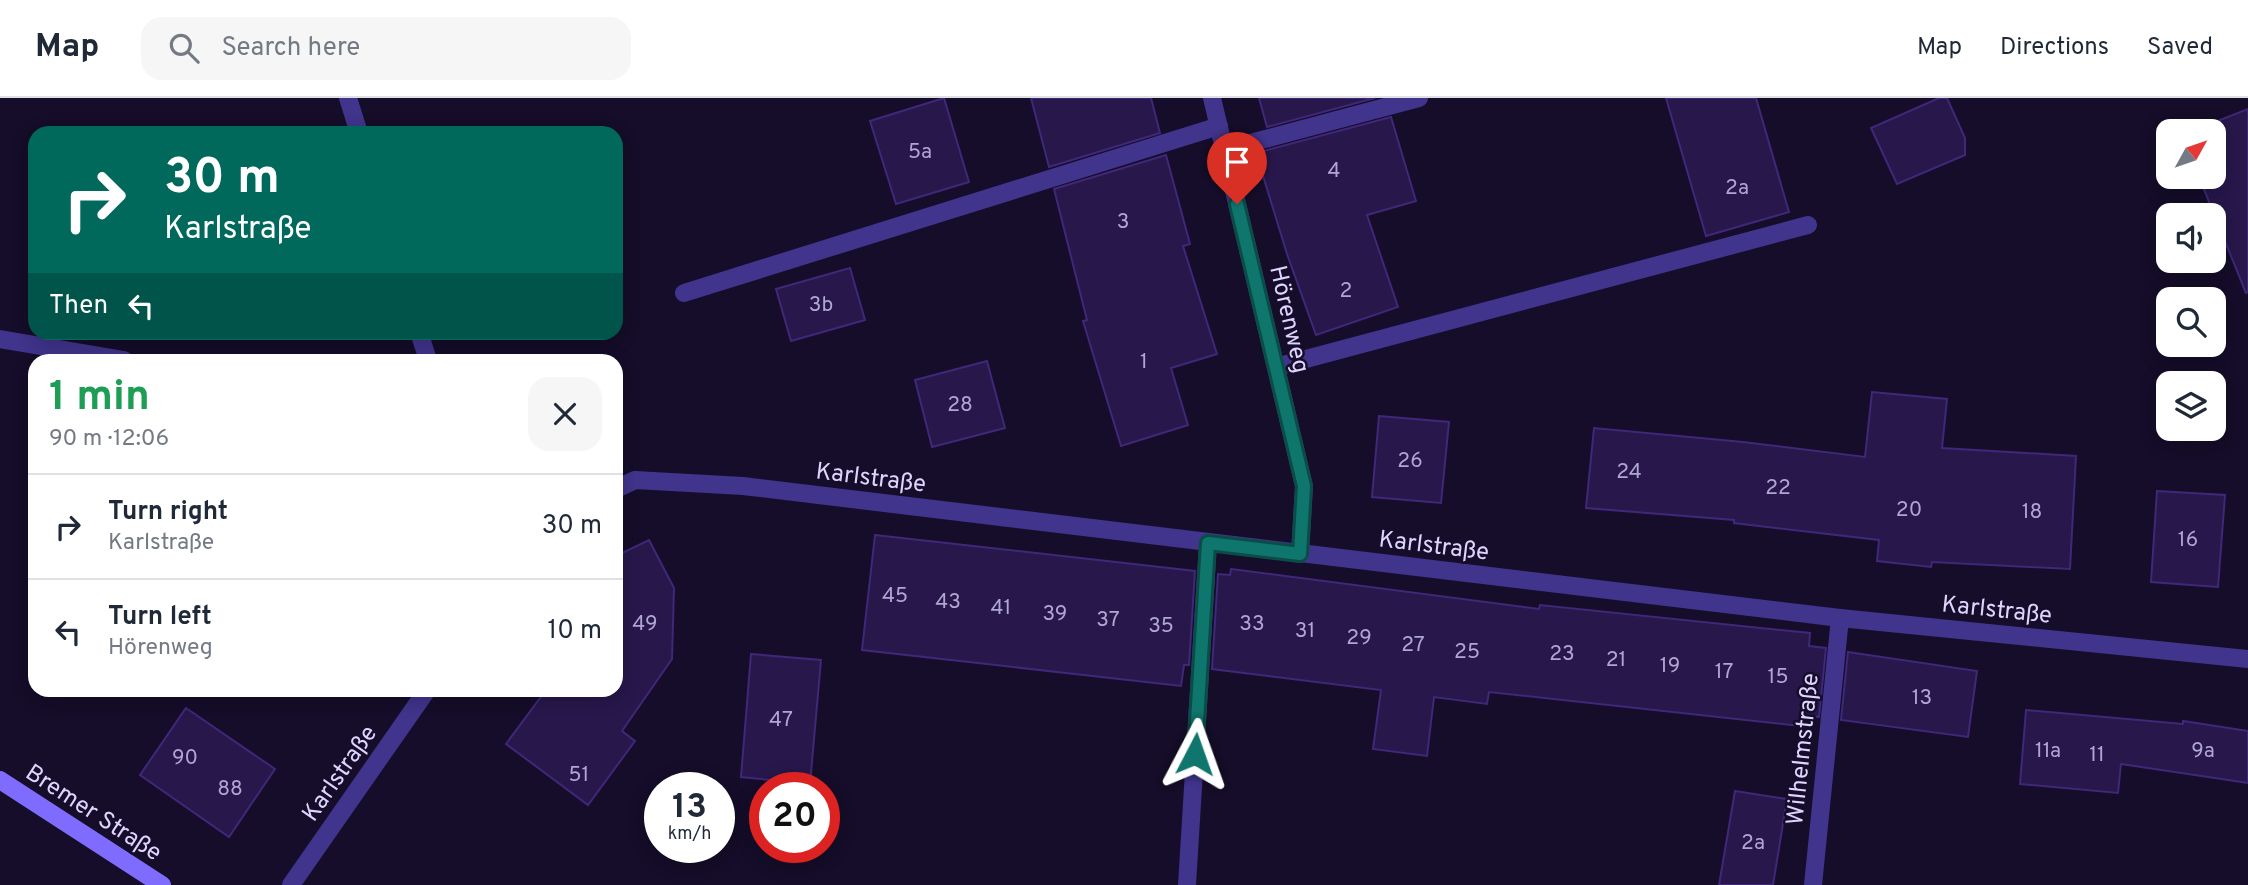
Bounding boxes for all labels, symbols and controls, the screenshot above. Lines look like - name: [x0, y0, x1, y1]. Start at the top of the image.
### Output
- search box: [141, 17, 631, 80]
- text: Map: [35, 27, 99, 69]
- icon: search: [165, 29, 203, 67]
- text: Search here: [221, 32, 360, 65]
- text: Map: [1917, 33, 1962, 63]
- text: Directions: [2000, 33, 2109, 63]
- text: Saved: [2147, 33, 2213, 63]
- north arrow: [2156, 119, 2226, 189]
- map controls: [2156, 119, 2226, 441]
- pin: [1207, 132, 1267, 204]
- house number: 5a: [908, 139, 932, 166]
- icon: arrive: [1218, 143, 1256, 181]
- text: 30 m: [164, 149, 280, 211]
- icon: right: [49, 154, 140, 245]
- house number: 4: [1327, 158, 1341, 185]
- house number: 2a: [1725, 175, 1749, 202]
- button: sound: [2156, 203, 2226, 273]
- house number: 3: [1117, 209, 1129, 236]
- text: Karlstraße: [164, 210, 312, 250]
- street label: Hörenweg: [1261, 263, 1315, 376]
- house number: 2: [1340, 278, 1352, 305]
- icon: left: [122, 287, 160, 325]
- button: search: [2156, 287, 2226, 357]
- text: Then: [49, 290, 108, 323]
- house number: 3b: [809, 292, 833, 319]
- house number: 1: [1140, 349, 1148, 376]
- button: layers: [2156, 371, 2226, 441]
- text: 1 min: [49, 372, 150, 425]
- button: close: [528, 377, 602, 451]
- house number: 28: [947, 392, 973, 419]
- text: 90 m · 12:06: [49, 425, 169, 454]
- house number: 26: [1397, 448, 1423, 475]
- street label: Karlstraße: [814, 457, 928, 501]
- house number: 24: [1616, 459, 1642, 486]
- house number: 22: [1765, 475, 1791, 502]
- text: Turn right: [108, 496, 228, 529]
- house number: 20: [1896, 497, 1922, 524]
- house number: 18: [2022, 499, 2042, 526]
- icon: right: [49, 508, 87, 546]
- text: 30 m: [542, 510, 602, 543]
- street label: Karlstraße: [1377, 525, 1491, 569]
- house number: 16: [2178, 527, 2198, 554]
- text: Karlstraße: [108, 529, 214, 558]
- house number: 45: [882, 583, 908, 610]
- house number: 43: [935, 589, 961, 616]
- street label: Karlstraße: [1940, 590, 2053, 632]
- house number: 41: [991, 595, 1011, 622]
- text: Turn left: [108, 601, 212, 634]
- house number: 39: [1043, 601, 1067, 628]
- house number: 37: [1096, 607, 1120, 634]
- house number: 49: [632, 611, 658, 638]
- house number: 33: [1239, 611, 1265, 638]
- icon: left: [49, 613, 87, 651]
- house number: 35: [1148, 613, 1174, 640]
- text: 10 m: [547, 615, 602, 648]
- house number: 31: [1295, 618, 1315, 645]
- house number: 29: [1346, 625, 1372, 652]
- house number: 27: [1401, 632, 1425, 659]
- text: Hörenweg: [108, 634, 213, 663]
- house number: 25: [1454, 639, 1480, 666]
- house number: 23: [1549, 641, 1575, 668]
- house number: 21: [1606, 647, 1626, 674]
- house number: 19: [1660, 653, 1680, 680]
- house number: 17: [1715, 659, 1733, 686]
- house number: 15: [1768, 664, 1788, 691]
- street label: Wilhelmstraße: [1781, 672, 1827, 827]
- house number: 13: [1912, 685, 1932, 712]
- house number: 47: [769, 707, 793, 734]
- position arrow: [1158, 717, 1232, 791]
- street label: Karlstraße: [297, 720, 385, 828]
- house number: 11a: [2035, 738, 2061, 765]
- house number: 9a: [2191, 738, 2215, 765]
- house number: 11: [2089, 742, 2105, 769]
- house number: 90: [172, 745, 198, 772]
- street label: Bremer Straße: [19, 759, 167, 869]
- house number: 51: [569, 762, 589, 789]
- speed limit sign: 20: [749, 772, 840, 863]
- house number: 88: [217, 776, 243, 803]
- text: 13: [672, 786, 707, 830]
- text: km/h: [668, 823, 711, 846]
- house number: 2a: [1741, 830, 1765, 857]

